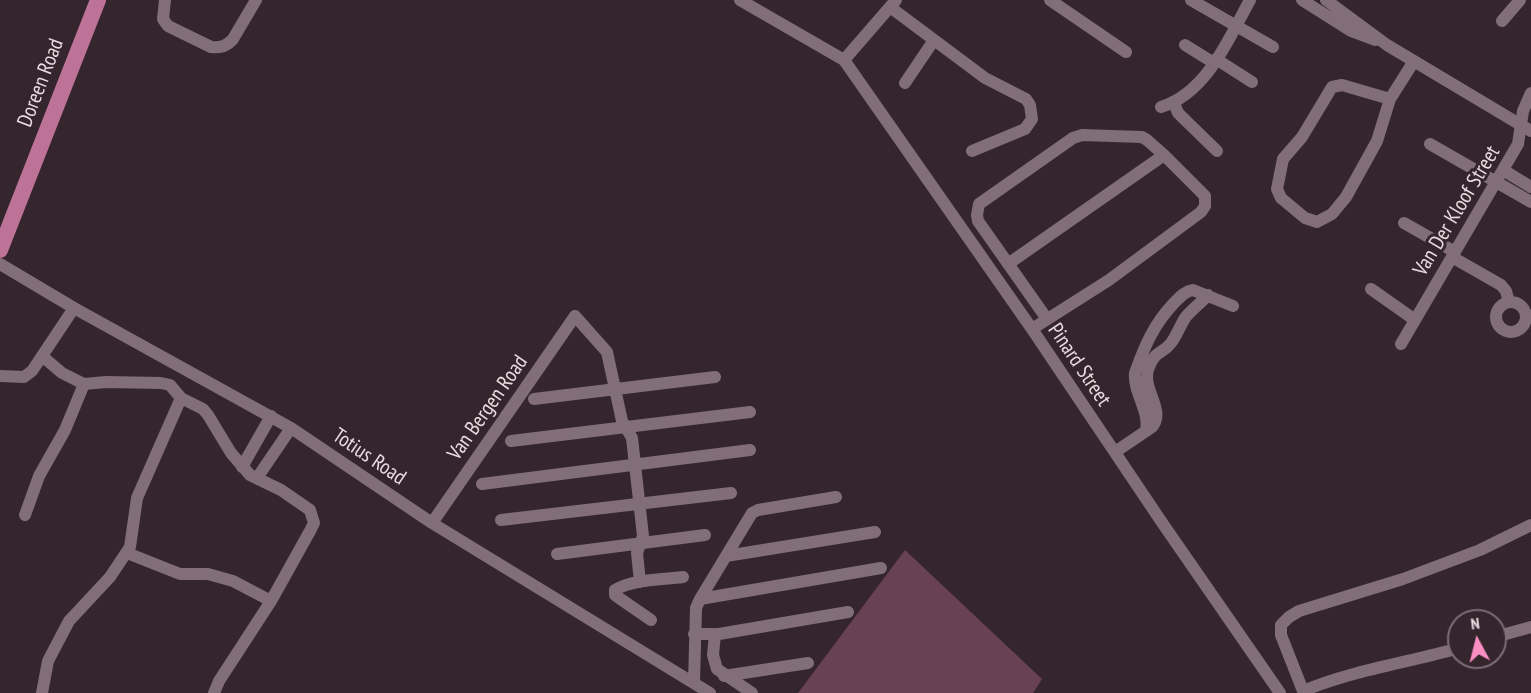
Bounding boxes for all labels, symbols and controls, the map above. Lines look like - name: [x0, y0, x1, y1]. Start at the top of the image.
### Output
- street label: Doreen Road: [13, 35, 69, 131]
- street label: Van Der Kloof Street: [1408, 141, 1506, 281]
- street label: Pinard Street: [1042, 319, 1116, 411]
- street label: Van Bergen Road: [443, 351, 533, 465]
- street label: Totius Road: [328, 423, 410, 491]
- north arrow: [1447, 609, 1507, 669]
- text: N: [1470, 613, 1481, 634]

